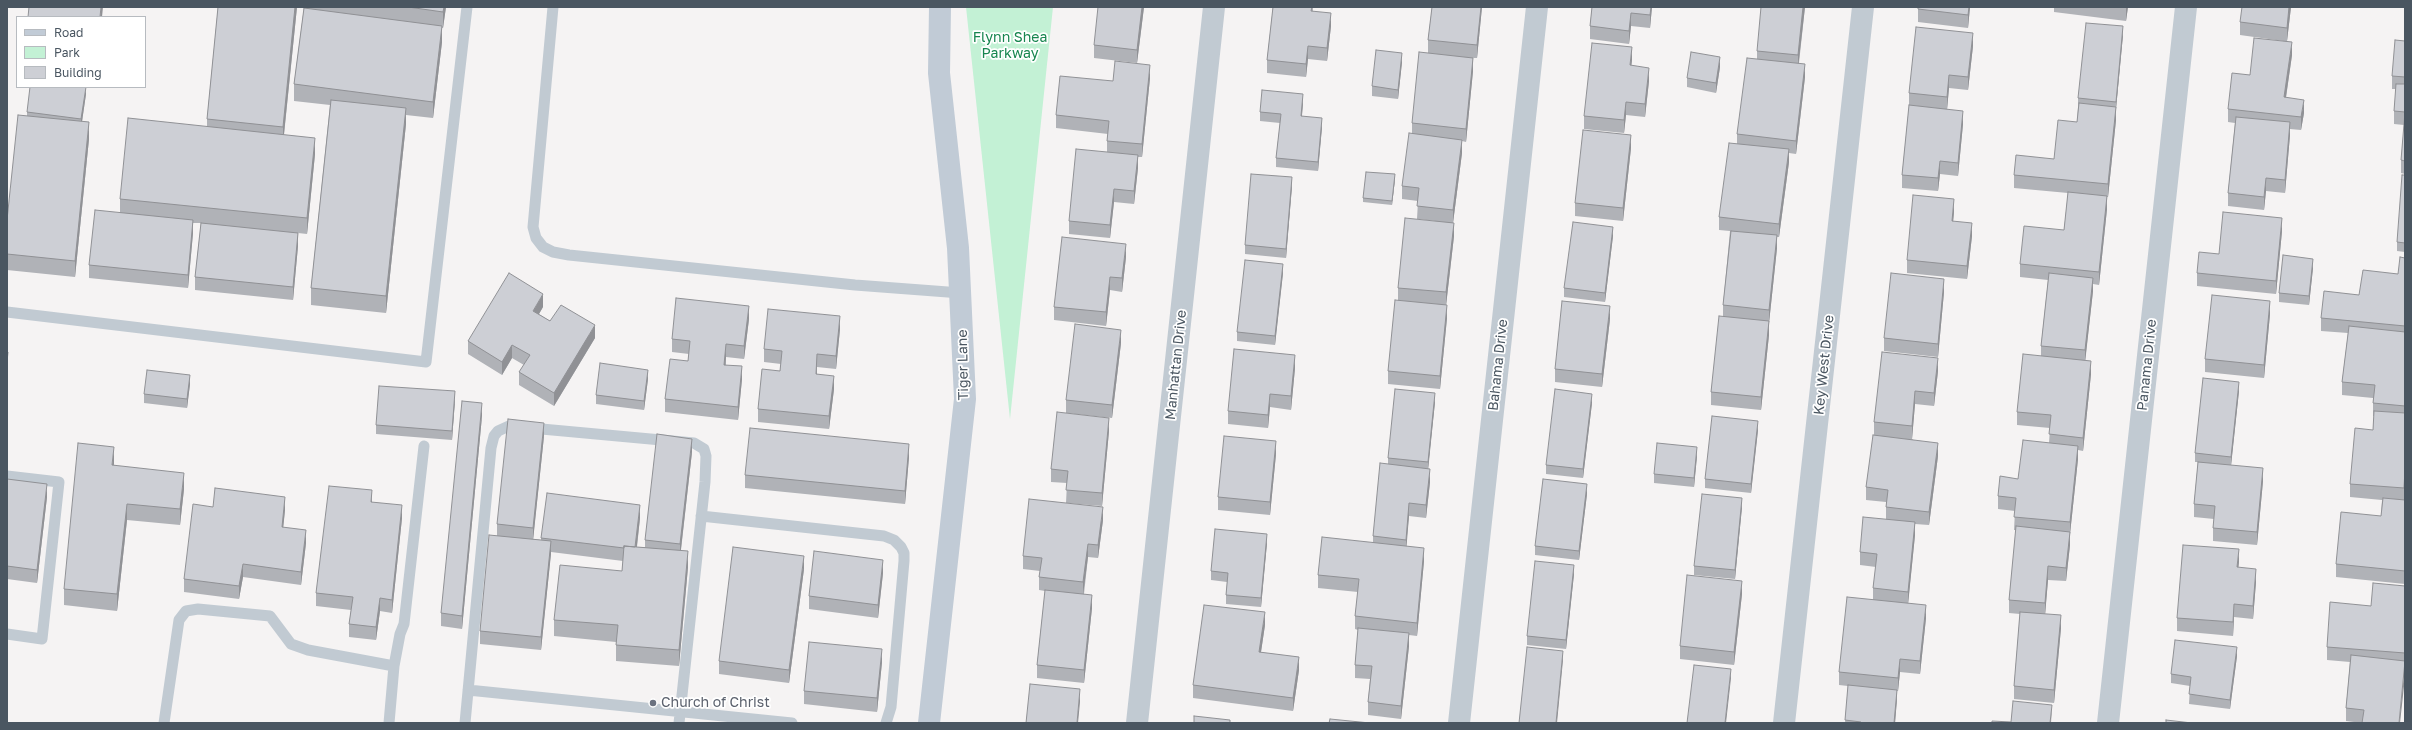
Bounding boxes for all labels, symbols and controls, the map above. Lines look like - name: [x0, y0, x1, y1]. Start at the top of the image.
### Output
- legend: [16, 16, 146, 88]
- text: Road: [54, 25, 83, 40]
- park label: Flynn Shea Parkway: [973, 30, 1047, 62]
- text: Park: [54, 45, 80, 60]
- text: Building: [54, 65, 102, 80]
- street label: Manhattan Drive: [1162, 309, 1190, 421]
- street label: Key West Drive: [1810, 314, 1838, 416]
- street label: Bahama Drive: [1485, 318, 1511, 412]
- street label: Panama Drive: [2134, 318, 2160, 412]
- street label: Tiger Lane: [954, 329, 972, 401]
- place label: Church of Christ: [661, 695, 770, 711]
- marker: Church of Christ: [648, 698, 658, 708]

